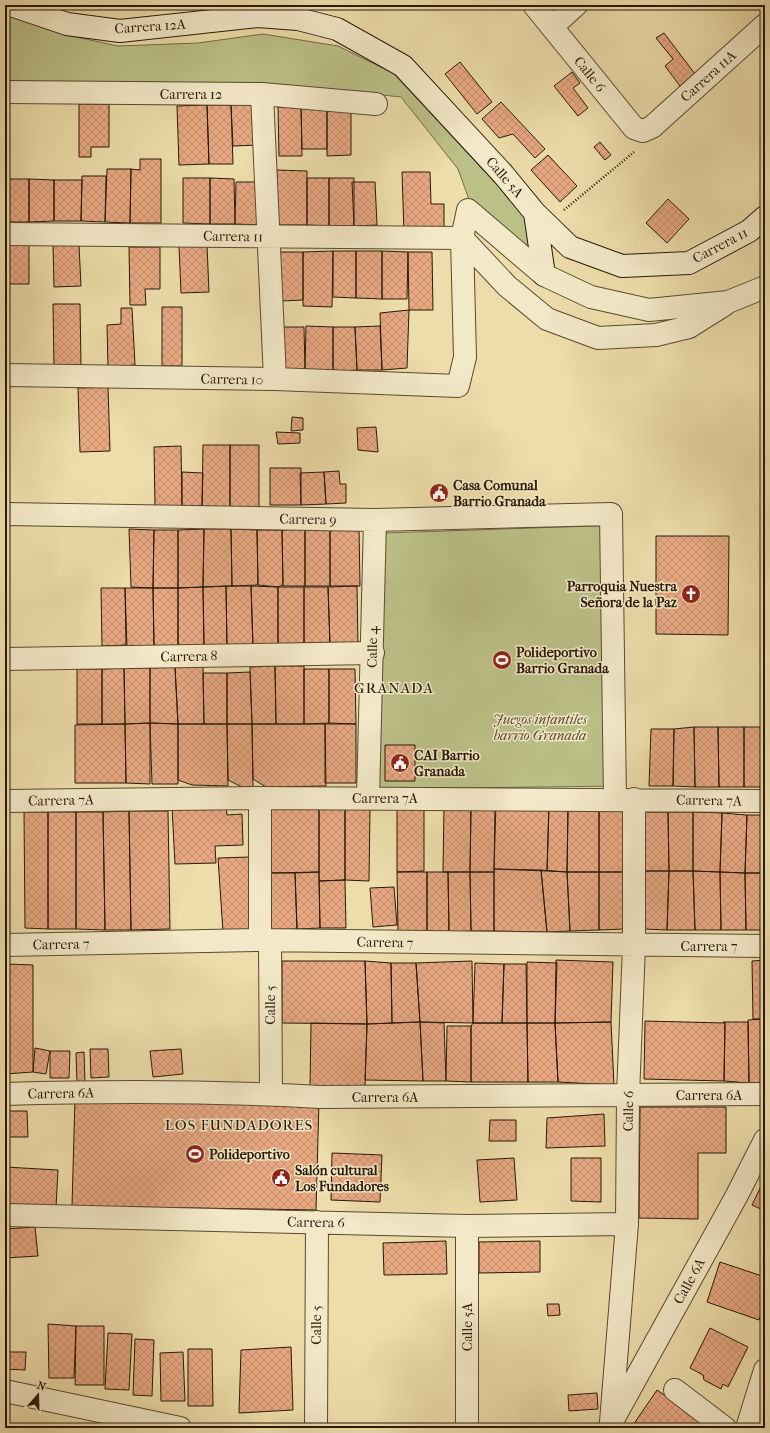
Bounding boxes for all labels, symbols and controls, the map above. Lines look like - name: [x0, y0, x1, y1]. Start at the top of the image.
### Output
- street label: Carrera 12A: [114, 15, 187, 37]
- street label: Carrera 11A: [677, 46, 740, 106]
- street label: Calle 6: [570, 53, 609, 96]
- street label: Carrera 12: [160, 86, 222, 103]
- street label: Calle 5A: [482, 153, 528, 202]
- street label: Carrera 11: [690, 224, 751, 267]
- street label: Carrera 11: [203, 227, 263, 246]
- street label: Carrera 10: [200, 370, 264, 389]
- place label: Casa Comunal Barrio Granada: [453, 477, 546, 510]
- public building icon: Casa Comunal Barrio Granada: [428, 482, 450, 504]
- street label: Carrera 9: [279, 511, 337, 528]
- place label: Parroquia Nuestra Señora de la Paz: [567, 578, 678, 611]
- church icon: Parroquia Nuestra Señora de la Paz: [680, 583, 702, 605]
- street label: Calle 4: [364, 625, 381, 668]
- place label: Polideportivo Barrio Granada: [516, 644, 609, 677]
- street label: Carrera 8: [160, 648, 218, 665]
- sports icon: Polideportivo Barrio Granada: [491, 649, 513, 671]
- district label: GRANADA: [354, 679, 434, 697]
- park label: Juegos infantiles barrio Granada: [493, 711, 588, 744]
- place label: CAI Barrio Granada: [414, 747, 480, 780]
- public building icon: CAI Barrio Granada: [389, 752, 411, 774]
- street label: Carrera 7A: [352, 790, 419, 807]
- street label: Carrera 7A: [28, 791, 95, 810]
- street label: Carrera 7A: [676, 791, 743, 810]
- street label: Carrera 7: [356, 934, 414, 951]
- street label: Carrera 7: [32, 936, 90, 953]
- street label: Carrera 7: [681, 938, 738, 955]
- street label: Calle 5: [262, 985, 279, 1025]
- street label: Carrera 6A: [27, 1084, 95, 1103]
- street label: Carrera 6A: [676, 1087, 743, 1104]
- street label: Carrera 6A: [352, 1089, 419, 1106]
- street label: Calle 6: [620, 1090, 637, 1132]
- district label: LOS FUNDADORES: [165, 1116, 313, 1134]
- sports icon: Polideportivo: [184, 1143, 206, 1165]
- place label: Polideportivo: [209, 1146, 290, 1163]
- place label: Salón cultural Los Fundadores: [295, 1162, 390, 1195]
- public building icon: Salón cultural Los Fundadores: [270, 1167, 292, 1189]
- street label: Carrera 6: [287, 1213, 345, 1232]
- street label: Calle 6A: [670, 1254, 709, 1307]
- street label: Calle 5A: [459, 1302, 476, 1351]
- street label: Calle 5: [308, 1305, 325, 1345]
- north arrow: [18, 1375, 58, 1415]
- text: N: [35, 1379, 48, 1394]

